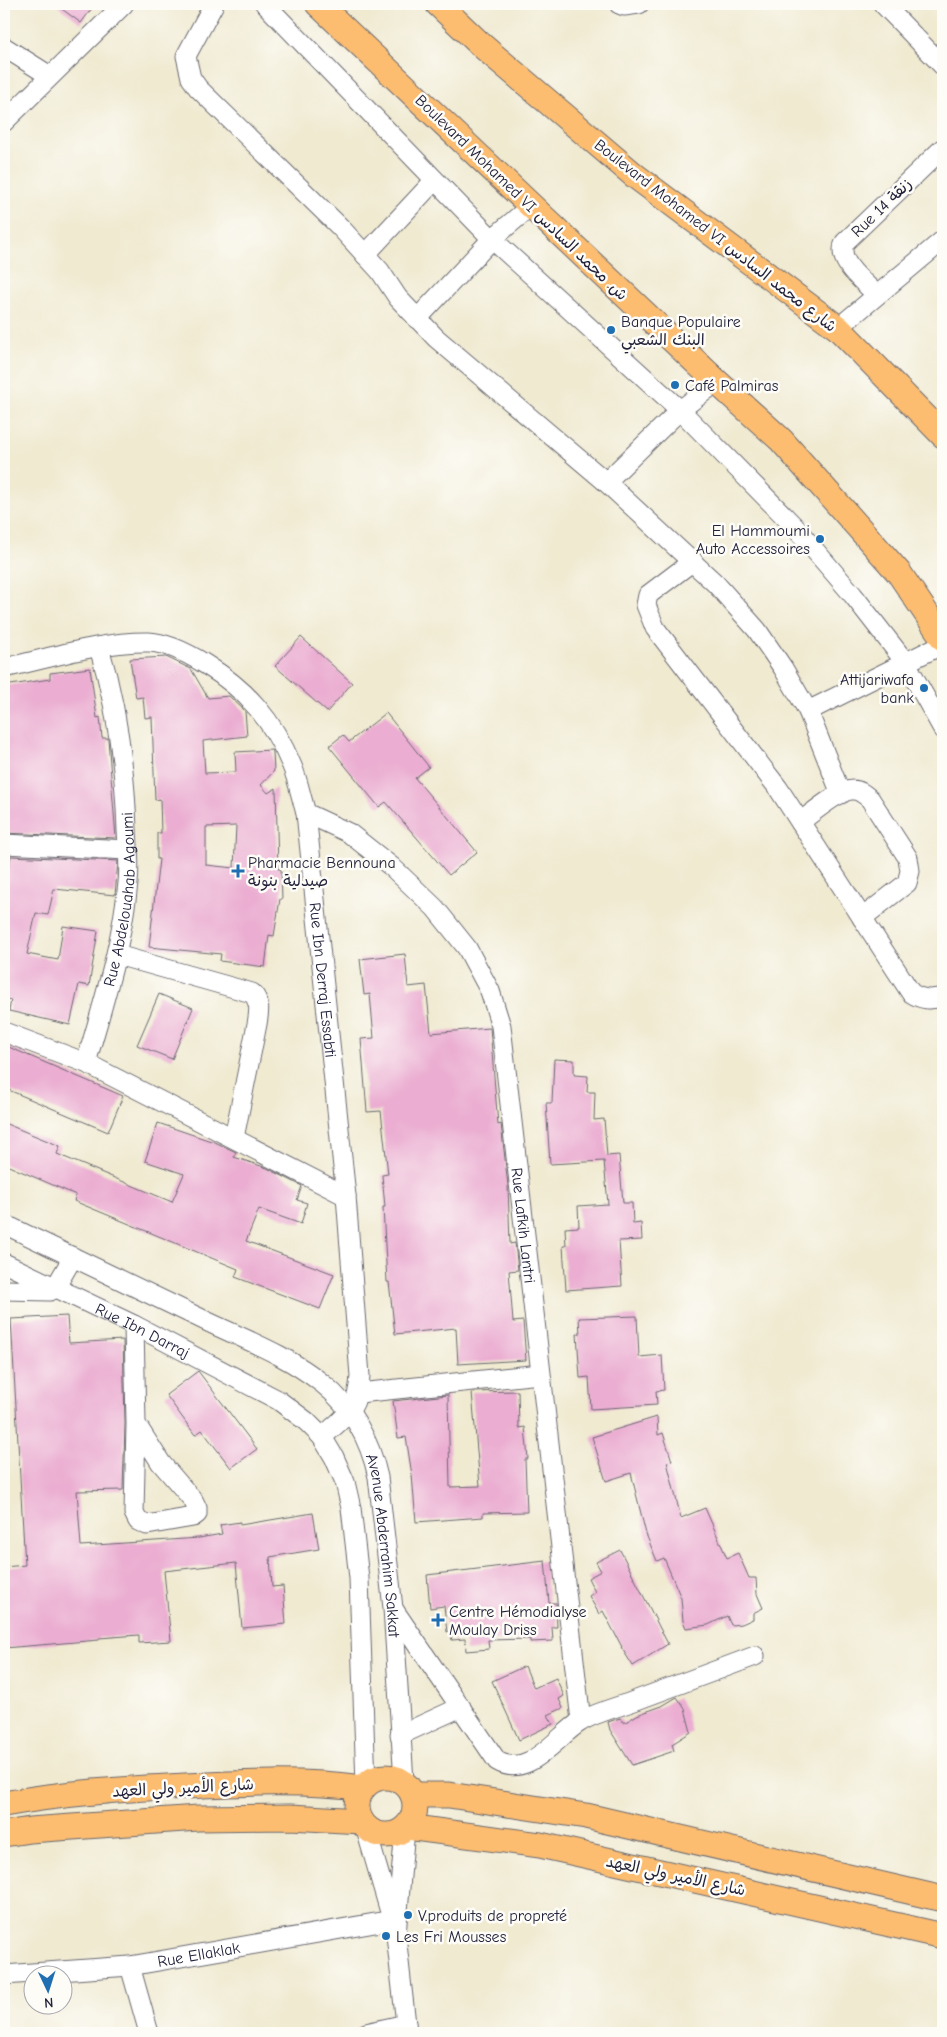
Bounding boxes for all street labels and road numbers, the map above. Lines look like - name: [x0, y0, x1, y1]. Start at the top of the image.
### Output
- street label: Boulevard Mohamed VI ش. محمد السادس: [411, 91, 631, 304]
- street label: Boulevard Mohamed VI شارع محمد السادس: [590, 136, 840, 337]
- street label: Rue 14 زنقة: [848, 175, 916, 241]
- street label: Rue Abdelouahab Agoumi: [100, 812, 139, 989]
- street label: Rue Ibn Derraj Essabti: [305, 902, 339, 1059]
- street label: Rue Lafkih Lantri: [507, 1167, 539, 1284]
- street label: Rue Ibn Darraj: [92, 1300, 192, 1362]
- street label: Avenue Abderrahim Sakkat: [362, 1451, 403, 1638]
- street label: شارع الأمير ولي العهد: [112, 1773, 255, 1806]
- street label: شارع الأمير ولي العهد: [603, 1850, 748, 1904]
- street label: Rue Ellaklak: [156, 1939, 242, 1971]

